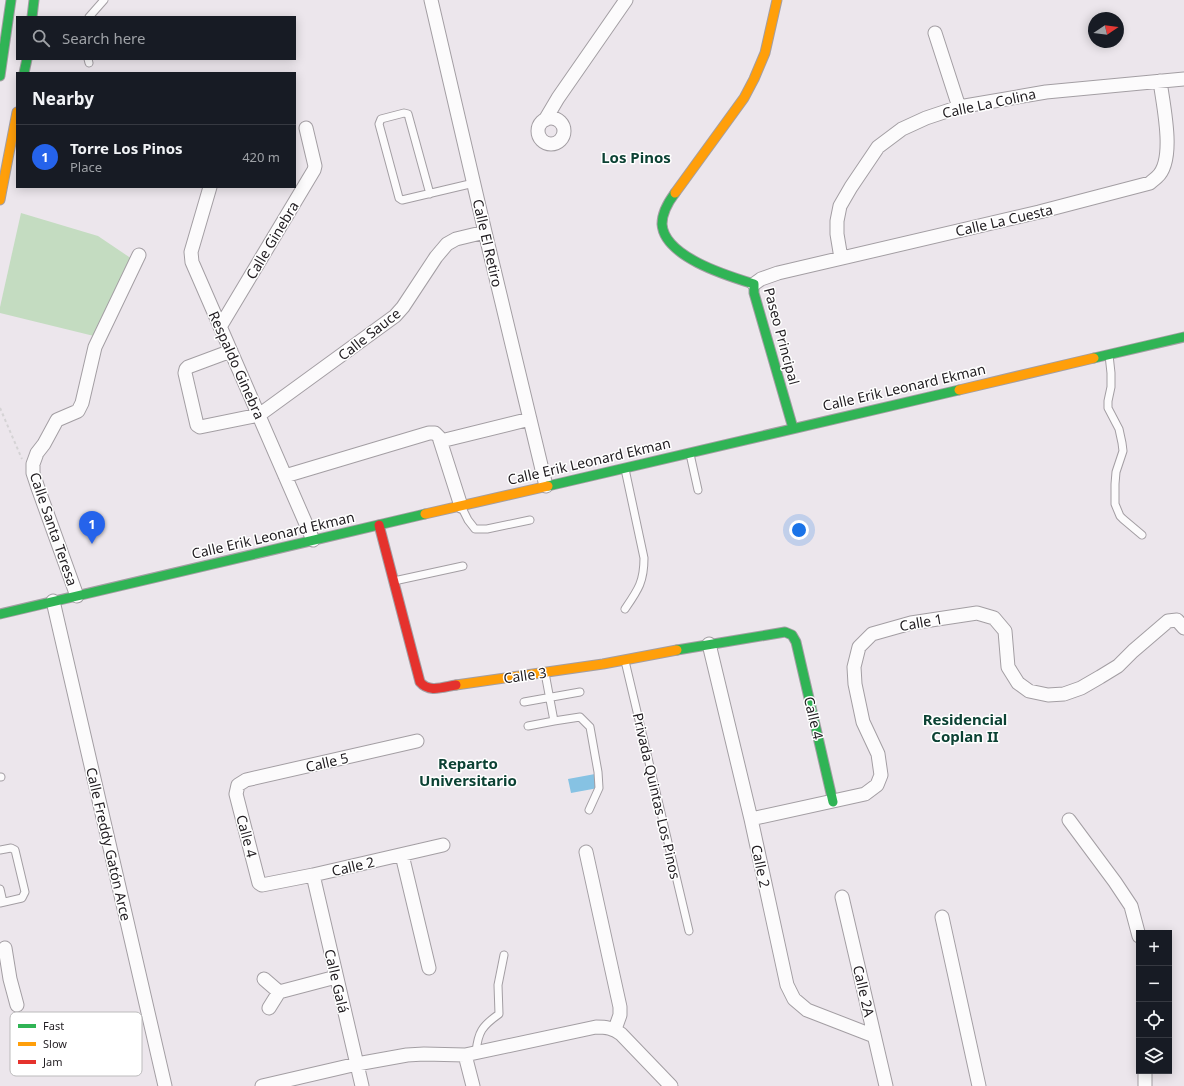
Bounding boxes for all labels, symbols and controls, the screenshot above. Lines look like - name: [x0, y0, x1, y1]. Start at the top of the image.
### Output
- north arrow: [1088, 12, 1124, 48]
- search box: [16, 16, 296, 60]
- icon: search: [30, 27, 52, 49]
- text: Search here: [62, 28, 145, 48]
- street label: Calle La Colina: [940, 84, 1038, 122]
- text: Nearby: [32, 87, 94, 110]
- text: Torre Los Pinos: [70, 138, 183, 158]
- district label: Los Pinos: [601, 147, 671, 167]
- text: 1: [41, 148, 49, 166]
- text: 420 m: [242, 148, 280, 166]
- text: Place: [70, 158, 102, 176]
- street label: Calle Ginebra: [241, 197, 303, 283]
- street label: Calle El Retiro: [469, 197, 507, 289]
- street label: Calle La Cuesta: [953, 200, 1055, 240]
- street label: Paseo Principal: [760, 285, 804, 387]
- street label: Calle Sauce: [334, 304, 404, 364]
- street label: Respaldo Ginebra: [205, 308, 269, 422]
- street label: Calle Erik Leonard Ekman: [821, 359, 987, 415]
- street label: Calle Erik Leonard Ekman: [506, 433, 672, 489]
- street label: Calle Santa Teresa: [26, 470, 82, 588]
- street label: Calle Erik Leonard Ekman: [190, 507, 356, 563]
- pin: 1: [79, 511, 105, 544]
- your location: [789, 520, 809, 540]
- street label: Calle 1: [898, 609, 944, 635]
- street label: Calle 3: [502, 663, 548, 687]
- street label: Calle 4: [800, 695, 828, 741]
- district label: Residencial Coplan II: [923, 709, 1007, 746]
- street label: Privada Quintas Los Pinos: [629, 711, 685, 881]
- street label: Calle 5: [304, 748, 350, 776]
- district label: Reparto Universitario: [419, 753, 517, 790]
- street label: Calle Freddy Gatón Arce: [82, 765, 136, 923]
- street label: Calle 4: [232, 813, 262, 859]
- street label: Calle 2: [747, 843, 775, 889]
- street label: Calle 2: [330, 852, 376, 880]
- map controls: [1136, 930, 1172, 1074]
- button: +: [1136, 930, 1172, 966]
- street label: Calle Galá: [320, 947, 354, 1015]
- street label: Calle 2A: [849, 963, 879, 1019]
- button: −: [1136, 966, 1172, 1002]
- button: locate: [1136, 1002, 1172, 1038]
- legend: [10, 1012, 142, 1076]
- text: Fast: [43, 1018, 64, 1033]
- text: Slow: [43, 1036, 67, 1051]
- button: layers: [1136, 1038, 1172, 1074]
- text: Jam: [42, 1054, 62, 1069]

